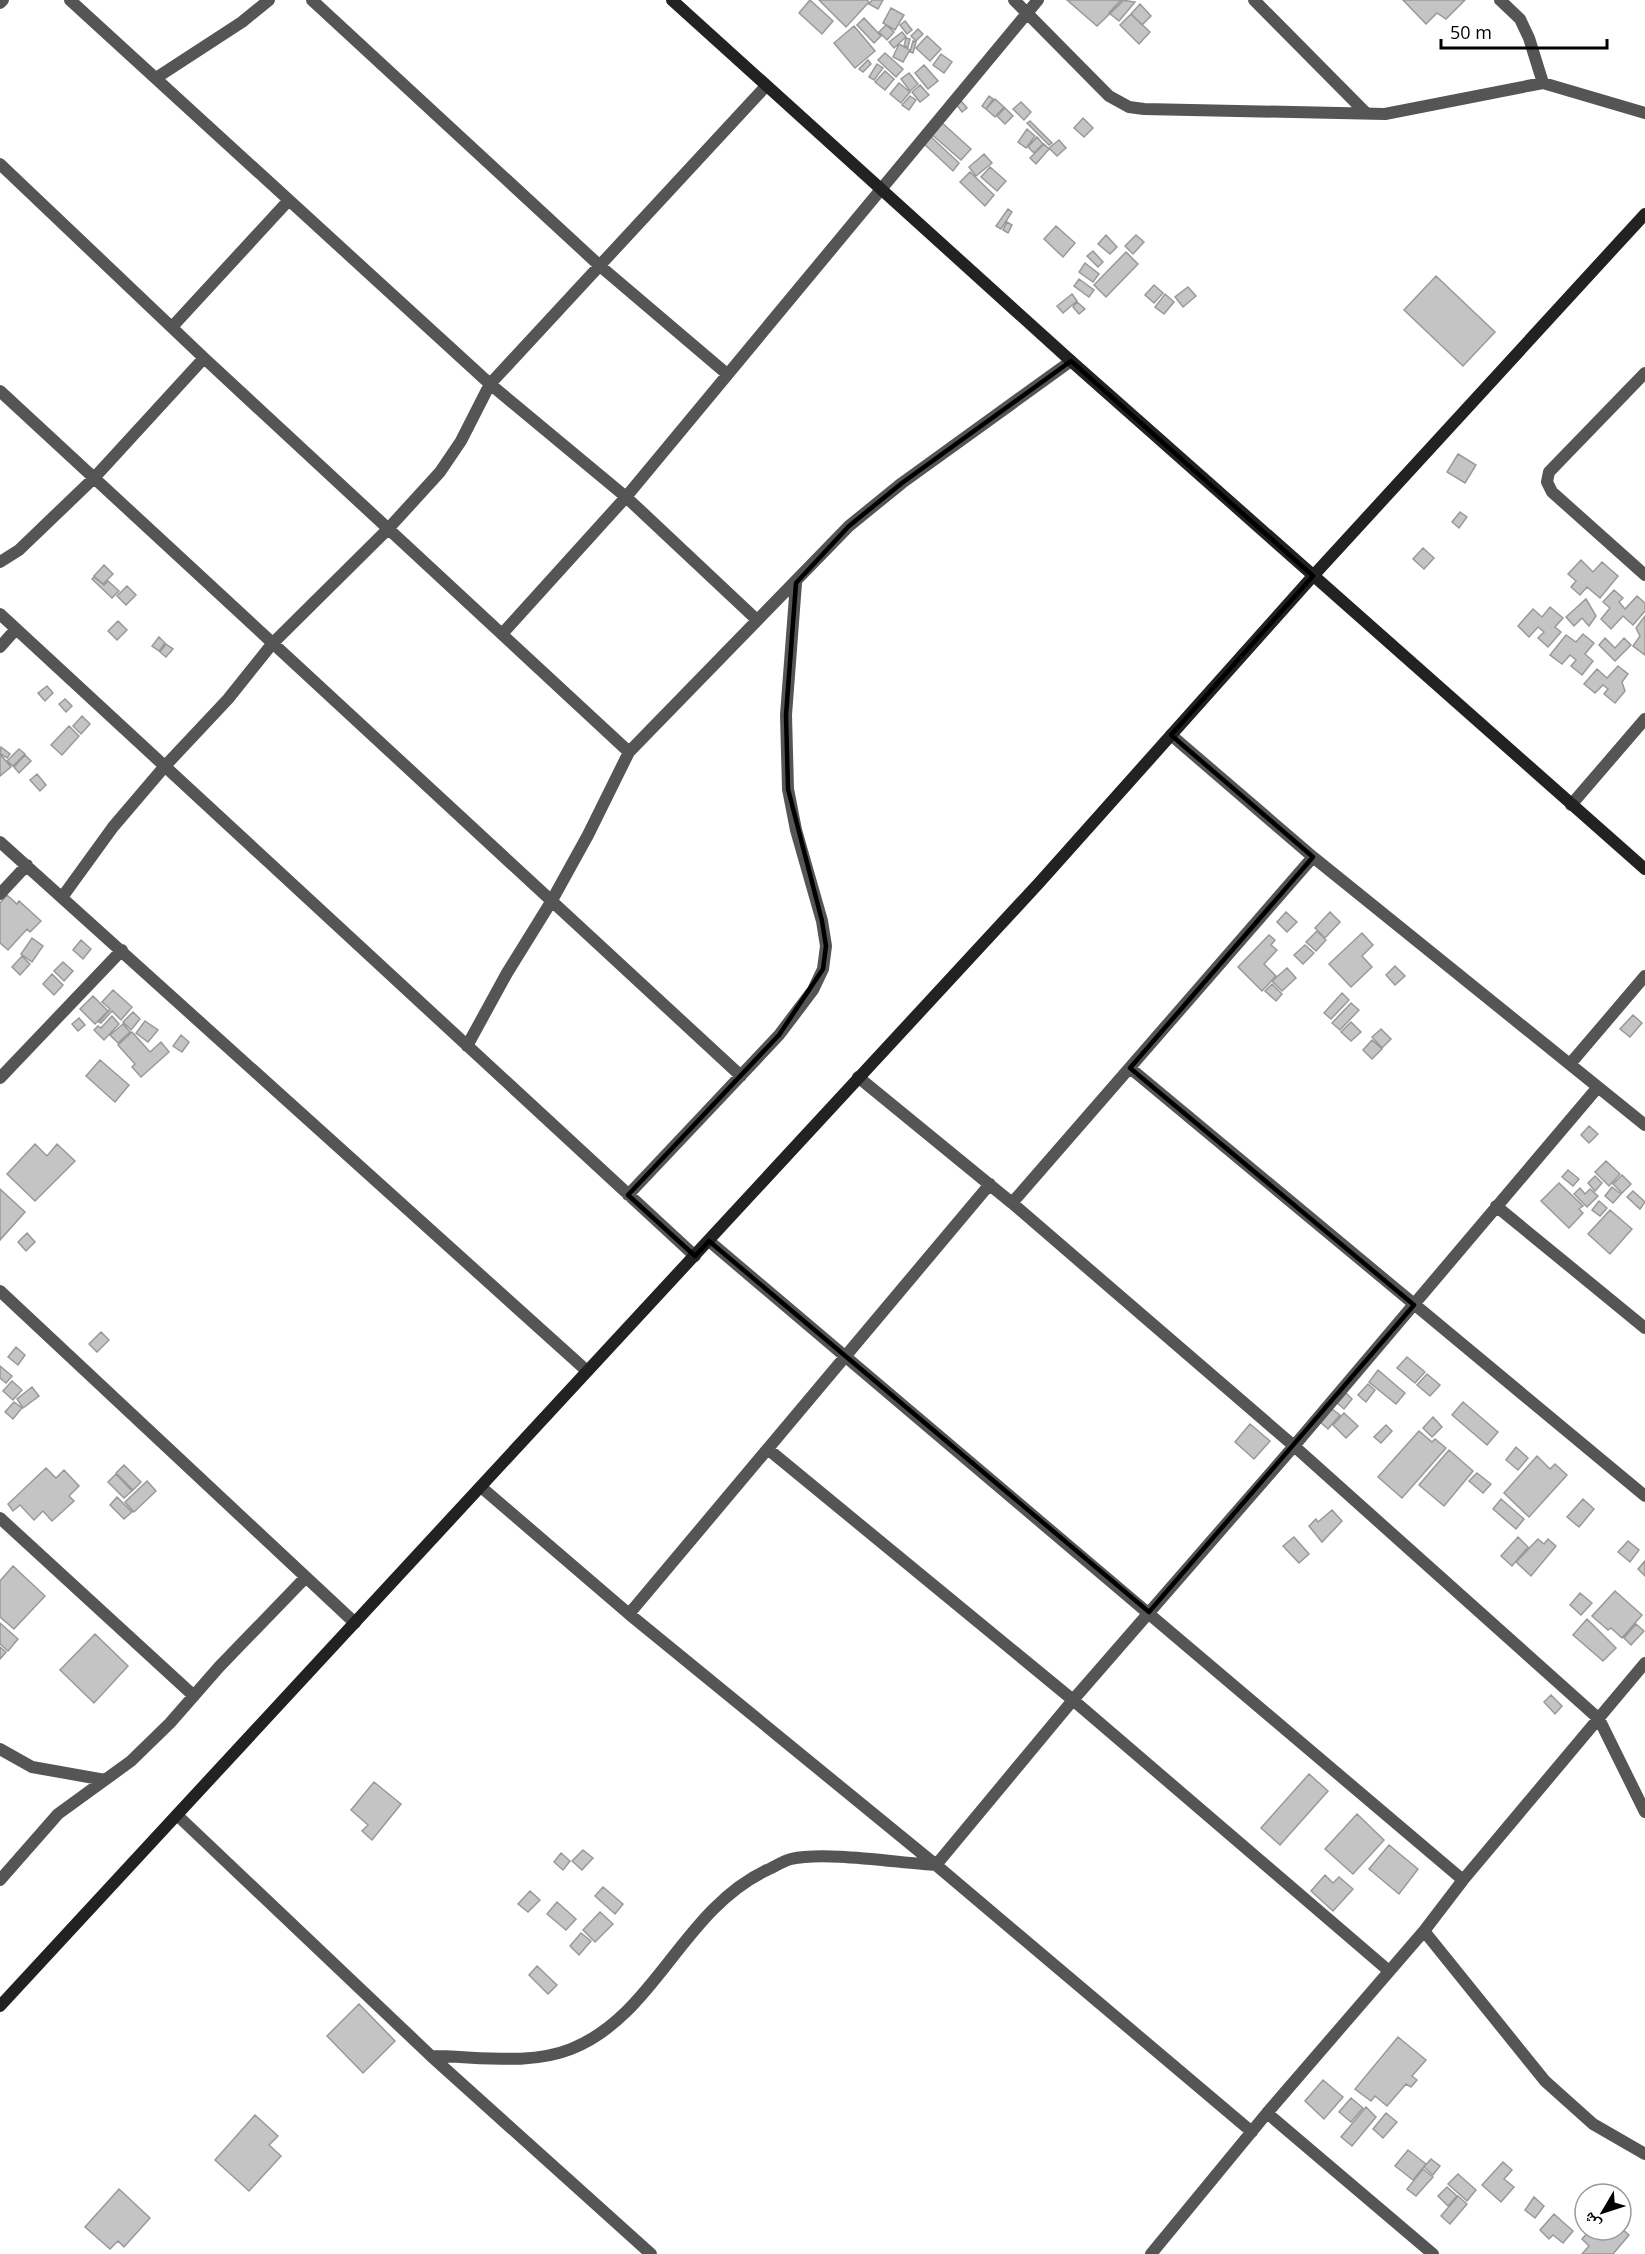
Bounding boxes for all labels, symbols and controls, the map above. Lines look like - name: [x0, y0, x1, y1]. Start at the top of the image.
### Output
- scale bar: [1441, 12, 1608, 50]
- text: 50 m: [1450, 20, 1492, 44]
- north arrow: [1573, 2182, 1633, 2242]
- text: ش: [1577, 2208, 1605, 2235]

